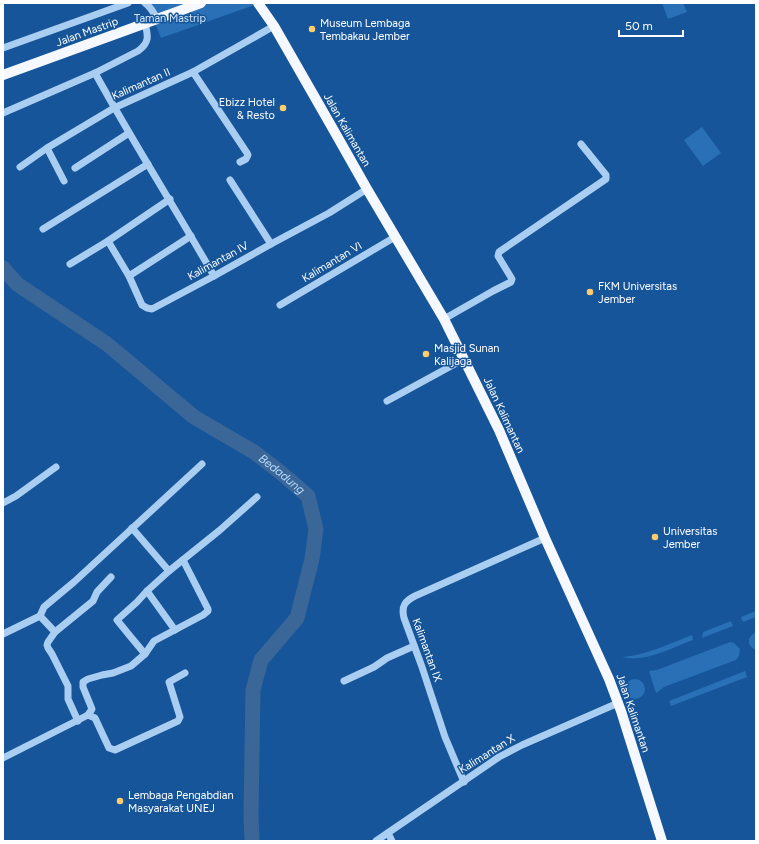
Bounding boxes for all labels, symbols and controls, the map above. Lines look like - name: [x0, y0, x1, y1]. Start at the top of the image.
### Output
- park label: Taman Mastrip: [134, 12, 206, 25]
- scale bar: [619, 12, 683, 38]
- street label: Jalan Mastrip: [54, 15, 120, 49]
- place label: Museum Lembaga Tembakau Jember: [320, 17, 410, 43]
- text: 50 m: [625, 19, 653, 33]
- marker: Museum Lembaga Tembakau Jember: [307, 24, 317, 34]
- street label: Kalimantan II: [110, 65, 172, 103]
- street label: Jalan Kalimantan: [321, 91, 373, 169]
- place label: Ebizz Hotel & Resto: [219, 96, 275, 122]
- marker: Ebizz Hotel & Resto: [278, 103, 288, 113]
- street label: Kalimantan IV: [185, 239, 251, 283]
- street label: Kalimantan VI: [300, 239, 364, 285]
- place label: FKM Universitas Jember: [598, 280, 677, 306]
- marker: FKM Universitas Jember: [585, 287, 595, 297]
- place label: Masjid Sunan Kalijaga: [434, 342, 500, 368]
- marker: Masjid Sunan Kalijaga: [421, 349, 431, 359]
- street label: Jalan Kalimantan: [481, 375, 527, 455]
- water label: Bedadung: [256, 451, 308, 497]
- place label: Universitas Jember: [663, 525, 717, 551]
- marker: Universitas Jember: [650, 532, 660, 542]
- street label: Kalimantan IX: [409, 616, 445, 684]
- street label: Jalan Kalimantan: [613, 672, 653, 754]
- street label: Kalimantan X: [457, 731, 518, 776]
- place label: Lembaga Pengabdian Masyarakat UNEJ: [128, 789, 234, 815]
- marker: Lembaga Pengabdian Masyarakat UNEJ: [115, 796, 125, 806]

